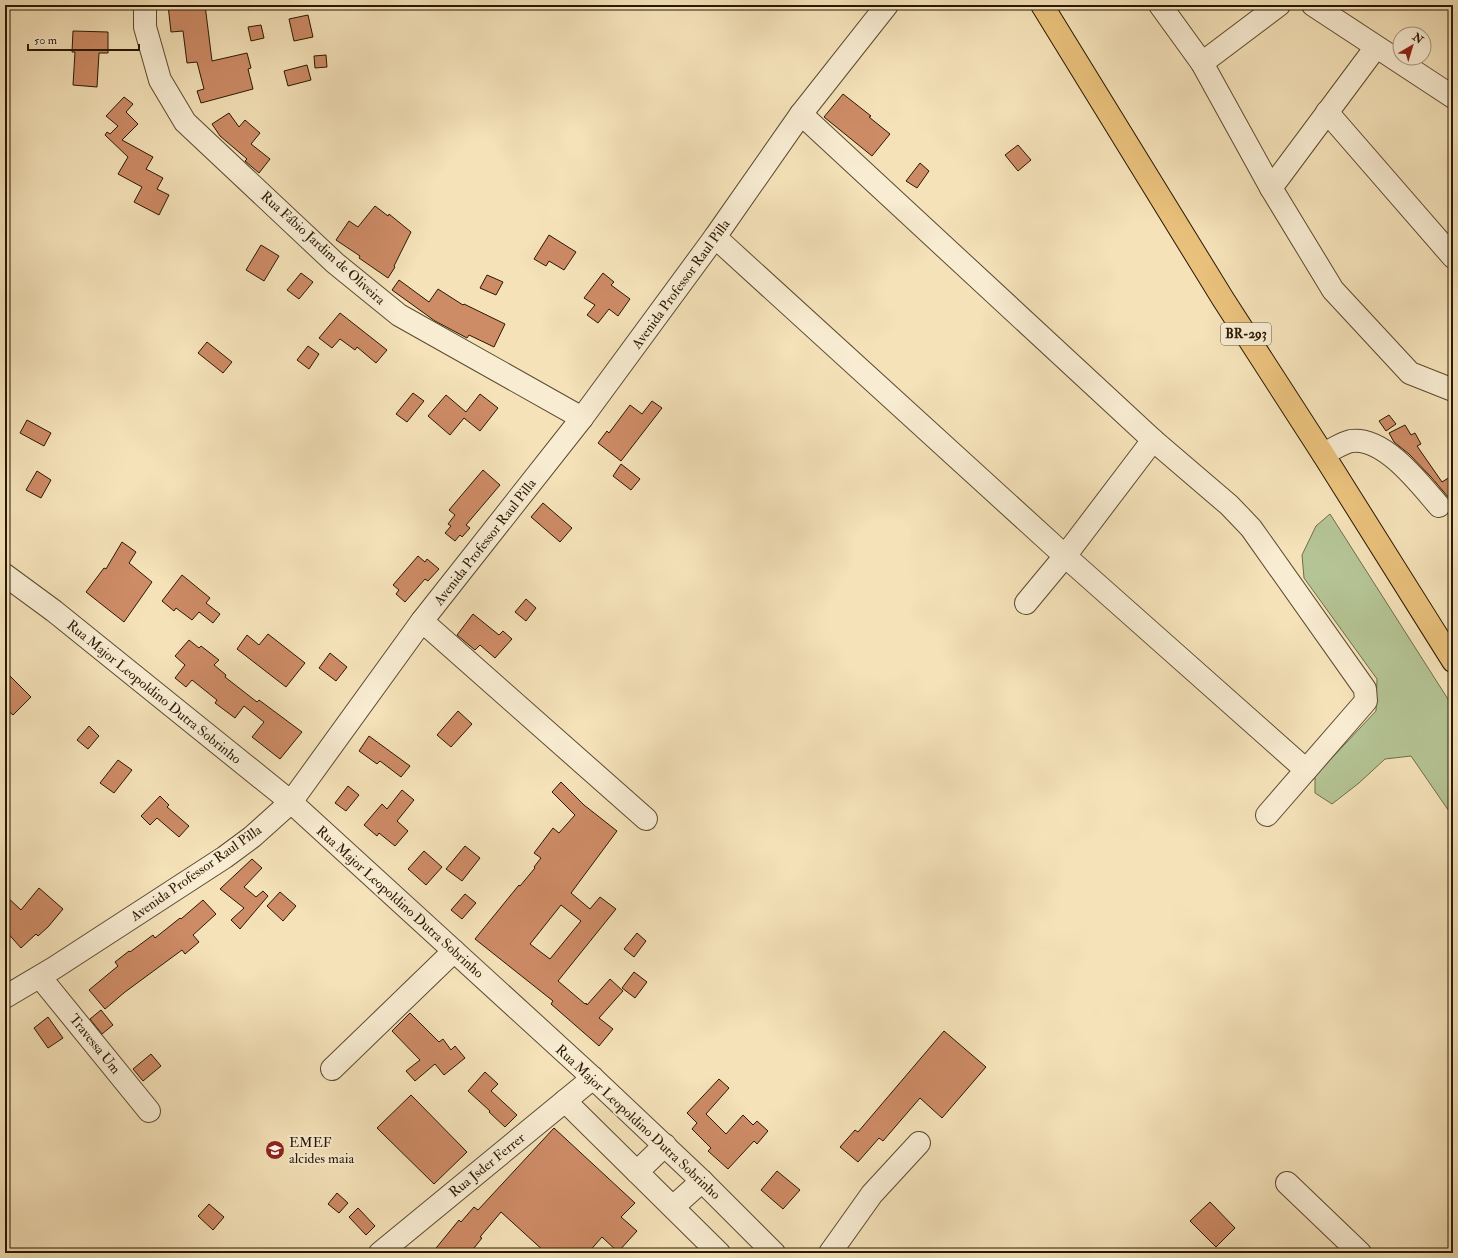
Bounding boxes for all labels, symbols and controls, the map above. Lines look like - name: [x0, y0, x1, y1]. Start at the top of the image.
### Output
- scale bar: [28, 26, 139, 52]
- north arrow: [1392, 26, 1432, 66]
- text: N: [1409, 30, 1427, 47]
- text: 50 m: [34, 33, 58, 48]
- street label: Rua Fábio Jardim de Oliveira: [257, 188, 389, 309]
- street label: Avenida Professor Raul Pilla: [628, 216, 734, 353]
- road number: BR-293: [1221, 323, 1271, 345]
- street label: Avenida Professor Raul Pilla: [430, 475, 540, 609]
- street label: Rua Major Leopoldino Dutra Sobrinho: [63, 616, 245, 769]
- street label: Avenida Professor Raul Pilla: [126, 821, 265, 925]
- street label: Rua Major Leopoldino Dutra Sobrinho: [312, 822, 487, 983]
- street label: Travessa Um: [66, 1011, 124, 1077]
- street label: Rua Major Leopoldino Dutra Sobrinho: [551, 1041, 724, 1204]
- street label: Rua Jsder Ferrer: [446, 1129, 529, 1201]
- place label: EMEF alcides maia: [289, 1134, 354, 1167]
- school or university icon: EMEF alcides maia: [264, 1139, 286, 1161]

